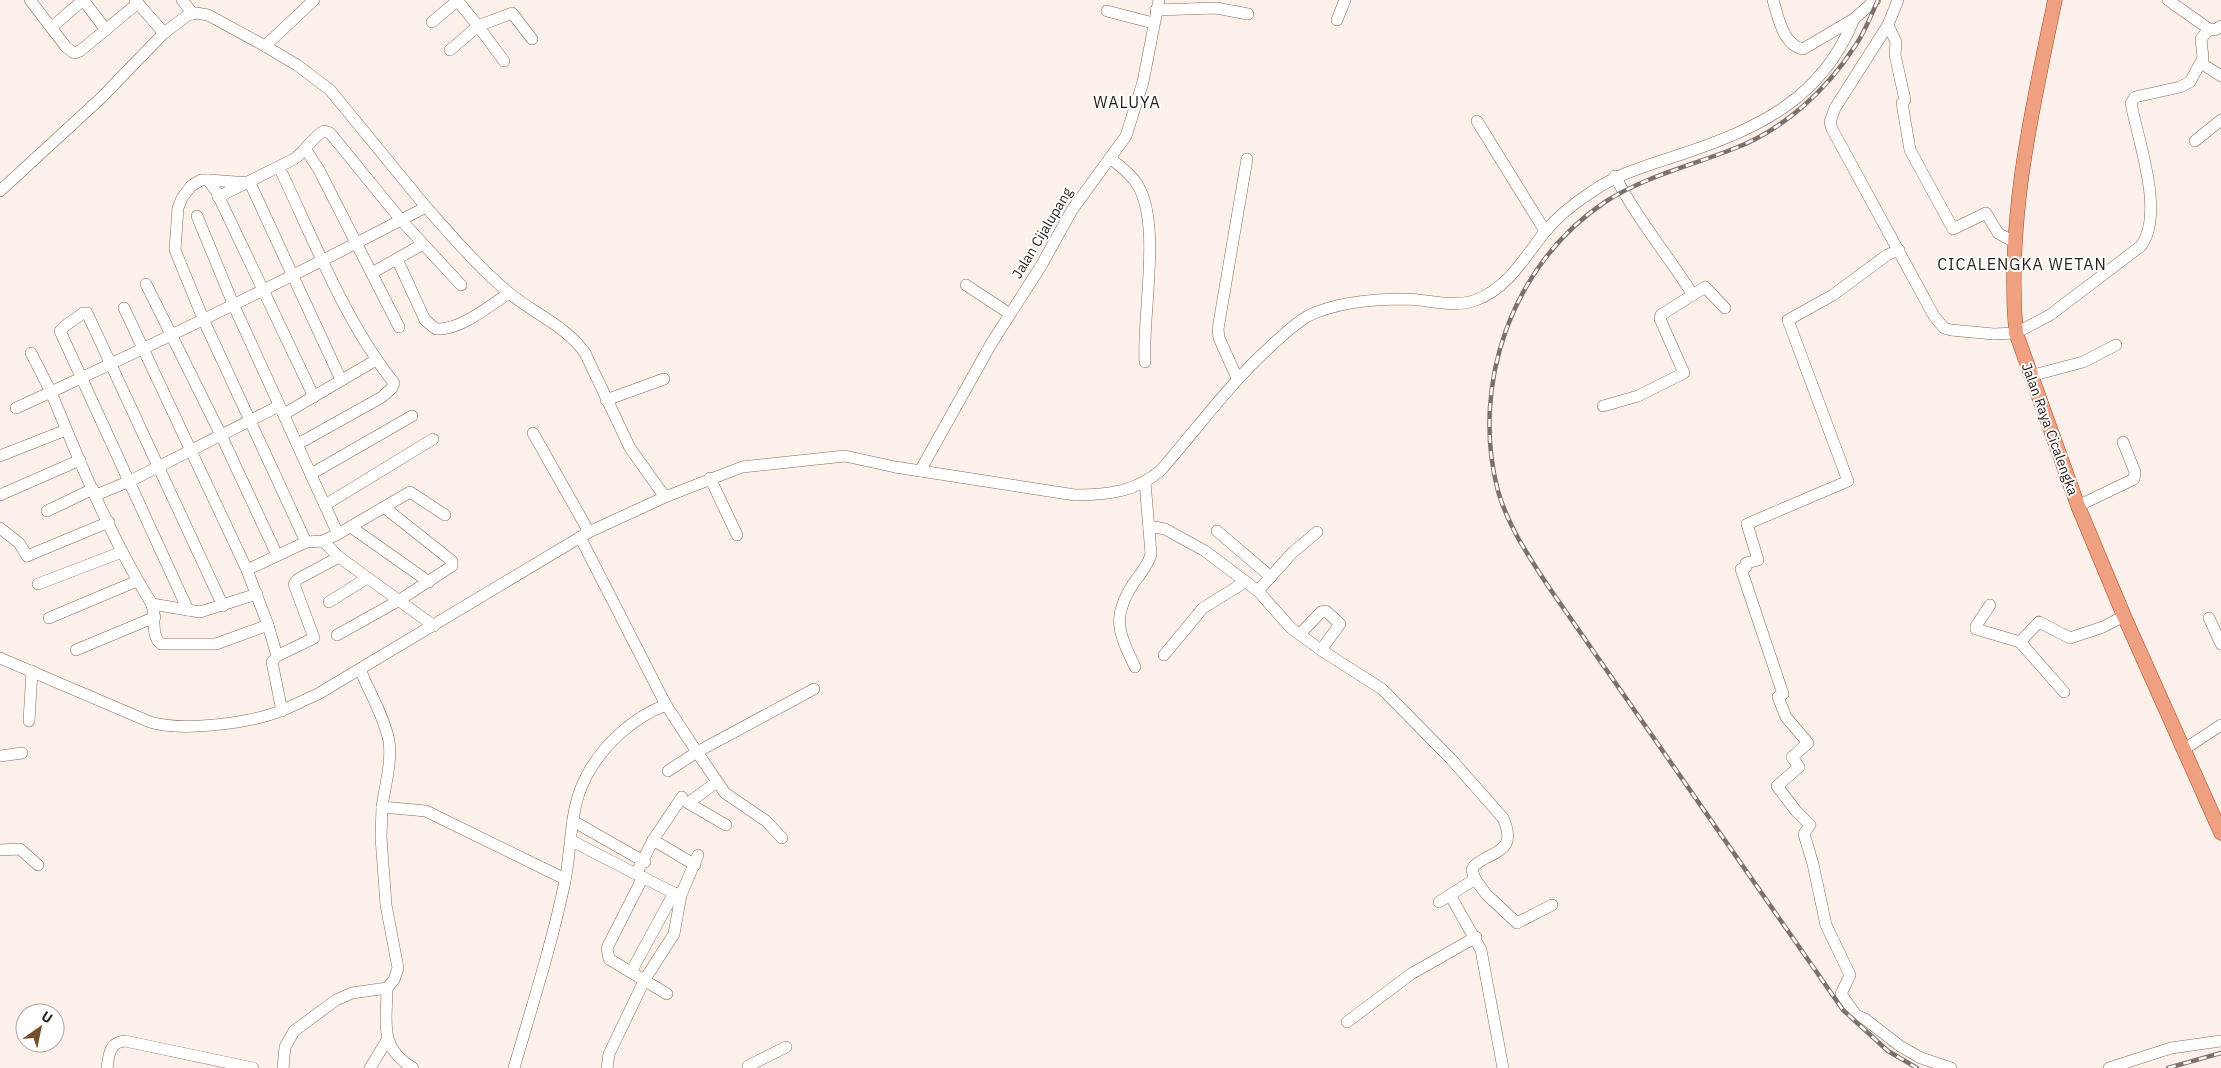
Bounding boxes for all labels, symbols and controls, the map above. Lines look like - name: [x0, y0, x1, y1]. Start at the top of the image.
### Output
- district label: WALUYA: [1093, 92, 1161, 112]
- street label: Jalan Cijalupang: [1008, 184, 1077, 282]
- district label: CICALENGKA WETAN: [1937, 254, 2107, 274]
- street label: Jalan Raya Cicalengka: [2018, 360, 2082, 498]
- north arrow: [15, 1003, 65, 1053]
- text: U: [38, 1007, 56, 1027]

